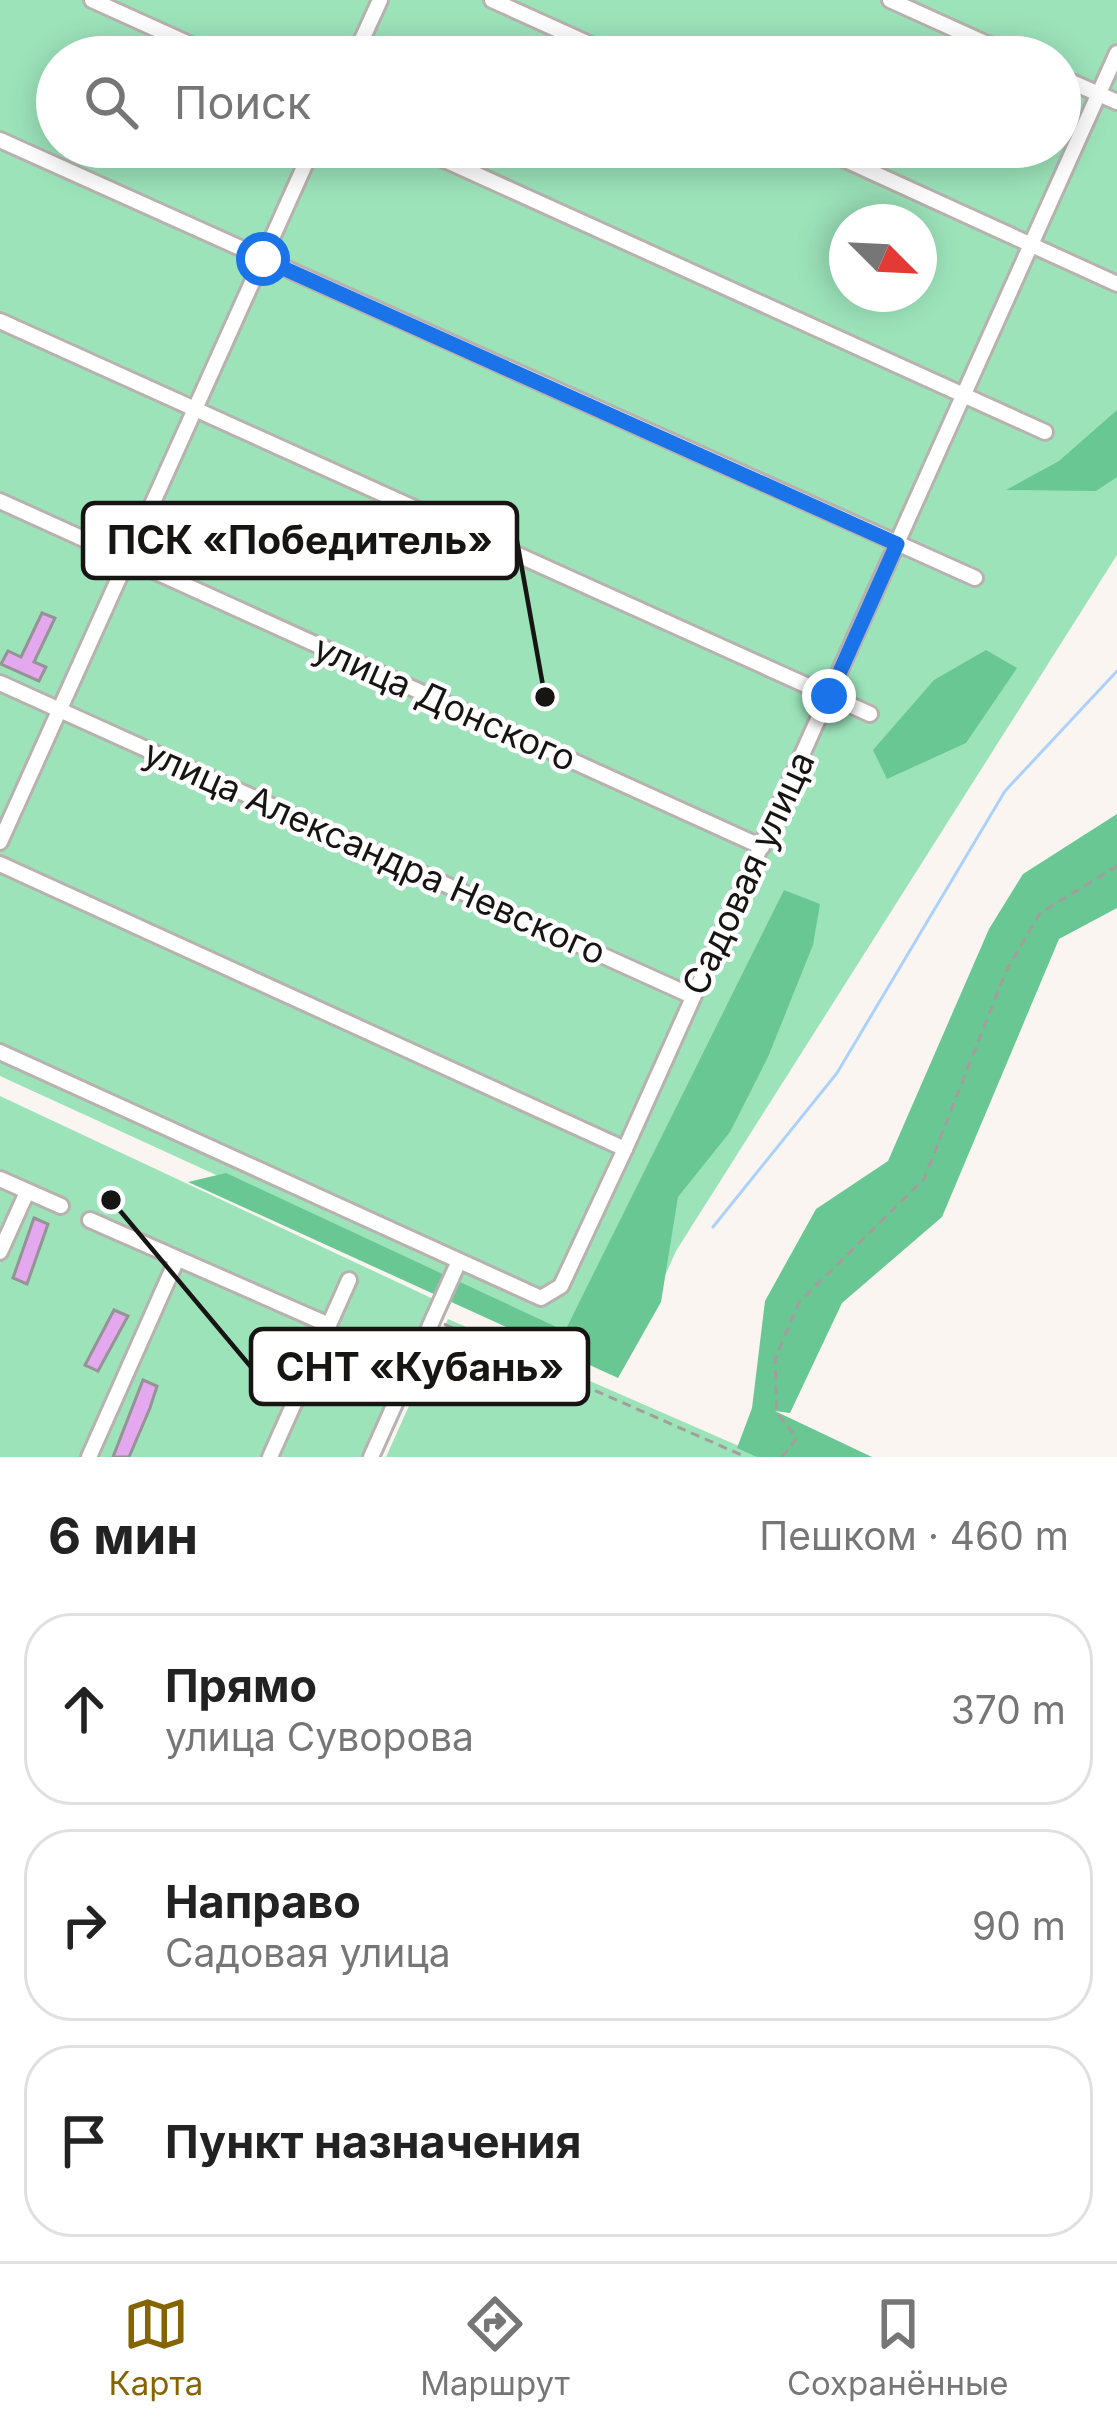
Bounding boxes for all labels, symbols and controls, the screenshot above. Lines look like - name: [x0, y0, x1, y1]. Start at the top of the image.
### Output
- search box: [36, 36, 1081, 168]
- icon: search: [78, 69, 144, 135]
- text: Поиск: [174, 75, 311, 130]
- north arrow: [829, 204, 937, 312]
- route start: [236, 232, 290, 286]
- callout: ПСК «Победитель»: [83, 503, 517, 578]
- text: ПСК «Победитель»: [107, 516, 493, 563]
- street label: улица Донского: [307, 625, 583, 781]
- route end: [802, 669, 856, 723]
- street label: улица Александра Невского: [137, 730, 613, 974]
- street label: Садовая улица: [672, 744, 824, 1002]
- callout: СНТ «Кубань»: [251, 1329, 588, 1404]
- text: СНТ «Кубань»: [276, 1343, 564, 1390]
- text: 6 мин: [48, 1505, 198, 1566]
- text: Пешком · 460 m: [759, 1512, 1069, 1559]
- text: Прямо: [165, 1658, 317, 1713]
- icon: ahead: [51, 1676, 117, 1742]
- text: 370 m: [951, 1686, 1066, 1733]
- text: улица Суворова: [165, 1713, 474, 1760]
- text: Направо: [165, 1874, 361, 1929]
- icon: right: [51, 1892, 117, 1958]
- text: 90 m: [972, 1902, 1066, 1949]
- text: Садовая улица: [165, 1929, 451, 1976]
- icon: arrive: [51, 2108, 117, 2174]
- text: Пункт назначения: [165, 2114, 582, 2169]
- tab: Карта: [108, 2291, 203, 2403]
- tab: Маршрут: [420, 2291, 570, 2403]
- tab: Сохранённые: [787, 2291, 1008, 2403]

